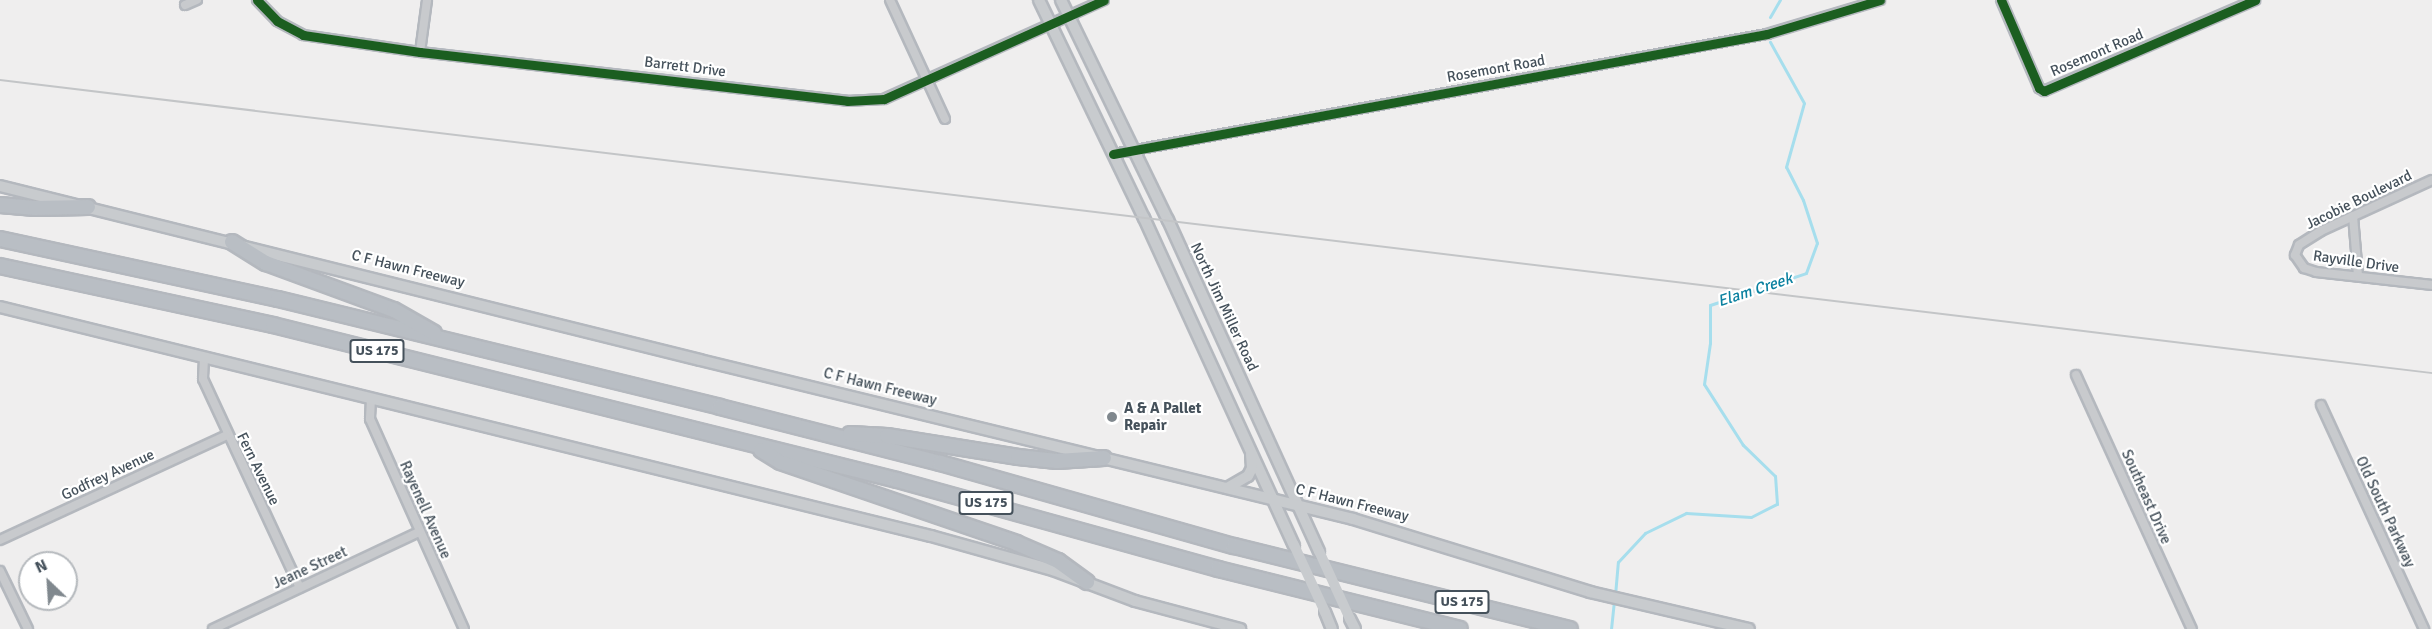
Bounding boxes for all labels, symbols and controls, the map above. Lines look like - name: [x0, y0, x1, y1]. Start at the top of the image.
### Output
- street label: Rosemont Road: [2048, 25, 2146, 81]
- street label: Rosemont Road: [1446, 52, 1546, 86]
- street label: Barrett Drive: [643, 53, 727, 81]
- street label: Jacobie Boulevard: [2303, 167, 2415, 233]
- street label: North Jim Miller Road: [1186, 240, 1262, 374]
- street label: C F Hawn Freeway: [350, 246, 466, 292]
- street label: Rayville Drive: [2312, 247, 2400, 277]
- water label: Elam Creek: [1715, 269, 1795, 311]
- road number: US 175: [348, 340, 406, 362]
- street label: C F Hawn Freeway: [822, 364, 938, 410]
- place label: A & A Pallet Repair: [1124, 399, 1201, 434]
- marker: A & A Pallet Repair: [1105, 410, 1119, 424]
- street label: Fern Avenue: [233, 430, 283, 508]
- street label: Godfrey Avenue: [59, 446, 157, 504]
- street label: Southeast Drive: [2117, 447, 2175, 547]
- street label: Old South Parkway: [2351, 454, 2419, 570]
- street label: Rayenell Avenue: [395, 458, 455, 562]
- street label: C F Hawn Freeway: [1294, 480, 1410, 526]
- road number: US 175: [958, 492, 1014, 514]
- street label: Jeane Street: [270, 543, 350, 593]
- north arrow: [18, 551, 78, 611]
- text: N: [32, 555, 51, 578]
- road number: US 175: [1434, 591, 1490, 613]

